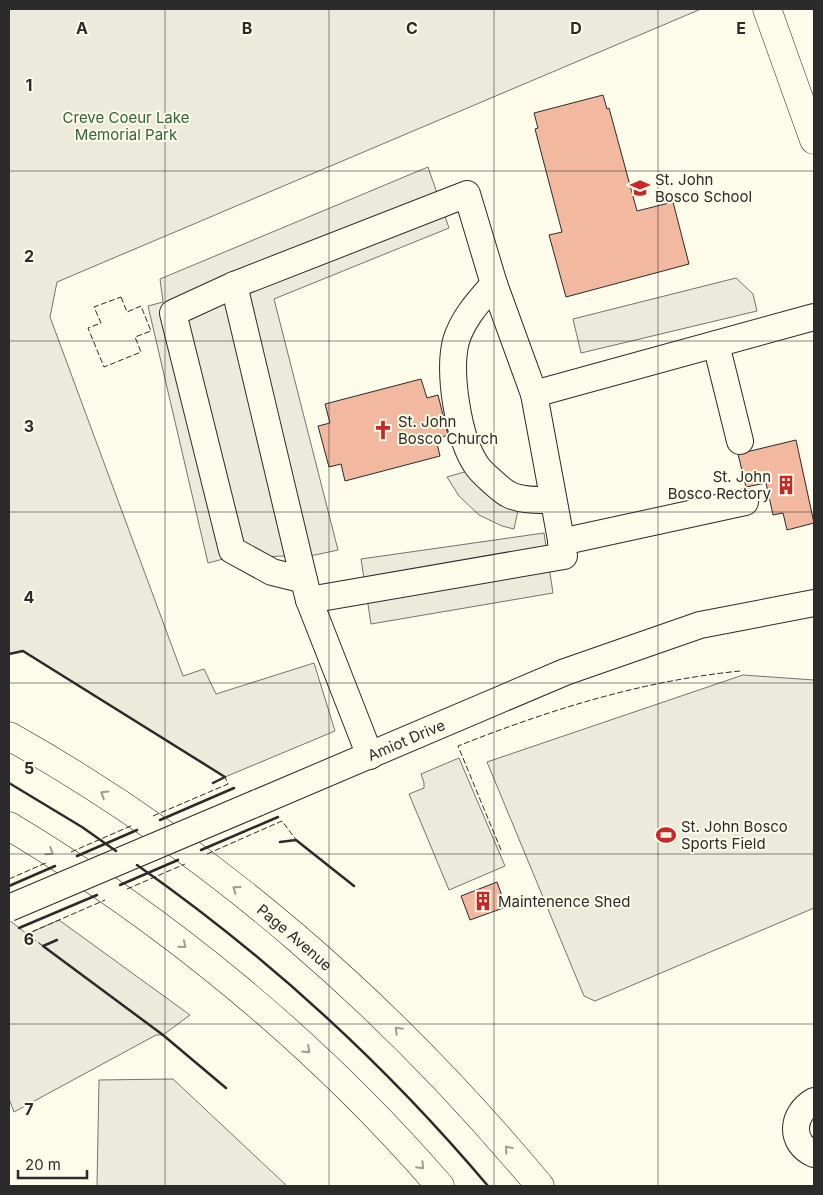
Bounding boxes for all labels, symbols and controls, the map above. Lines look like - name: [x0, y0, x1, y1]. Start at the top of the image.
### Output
- text: A: [76, 18, 88, 38]
- text: B: [242, 18, 252, 38]
- text: C: [406, 18, 418, 38]
- text: D: [570, 18, 582, 38]
- text: E: [736, 18, 746, 38]
- text: 1: [26, 75, 32, 95]
- park label: Creve Coeur Lake Memorial Park: [63, 108, 189, 144]
- place label: St. John Bosco School: [655, 170, 752, 206]
- school or university icon: St. John Bosco School: [629, 177, 651, 199]
- text: 2: [24, 246, 34, 266]
- place label: St. John Bosco Church: [398, 412, 498, 448]
- text: 3: [24, 416, 34, 436]
- church icon: St. John Bosco Church: [372, 419, 394, 441]
- place label: St. John Bosco Rectory: [668, 467, 772, 503]
- building icon: St. John Bosco Rectory: [775, 474, 797, 496]
- text: 4: [24, 587, 35, 607]
- street label: Amiot Drive: [364, 715, 448, 764]
- text: 5: [24, 758, 34, 778]
- one-way arrow: [101, 790, 110, 800]
- place label: St. John Bosco Sports Field: [681, 817, 788, 853]
- sports icon: St. John Bosco Sports Field: [655, 824, 677, 846]
- one-way arrow: [45, 845, 54, 855]
- one-way arrow: [232, 886, 242, 895]
- building icon: Maintenence Shed: [472, 890, 494, 912]
- place label: Maintenence Shed: [498, 892, 630, 911]
- street label: Page Avenue: [253, 899, 336, 974]
- text: 6: [24, 929, 34, 949]
- one-way arrow: [177, 940, 186, 948]
- one-way arrow: [395, 1027, 404, 1036]
- one-way arrow: [301, 1044, 310, 1053]
- text: 7: [24, 1099, 34, 1119]
- one-way arrow: [505, 1145, 514, 1154]
- scale bar: [18, 1148, 86, 1180]
- text: 20 m: [25, 1155, 61, 1174]
- one-way arrow: [415, 1160, 424, 1169]

